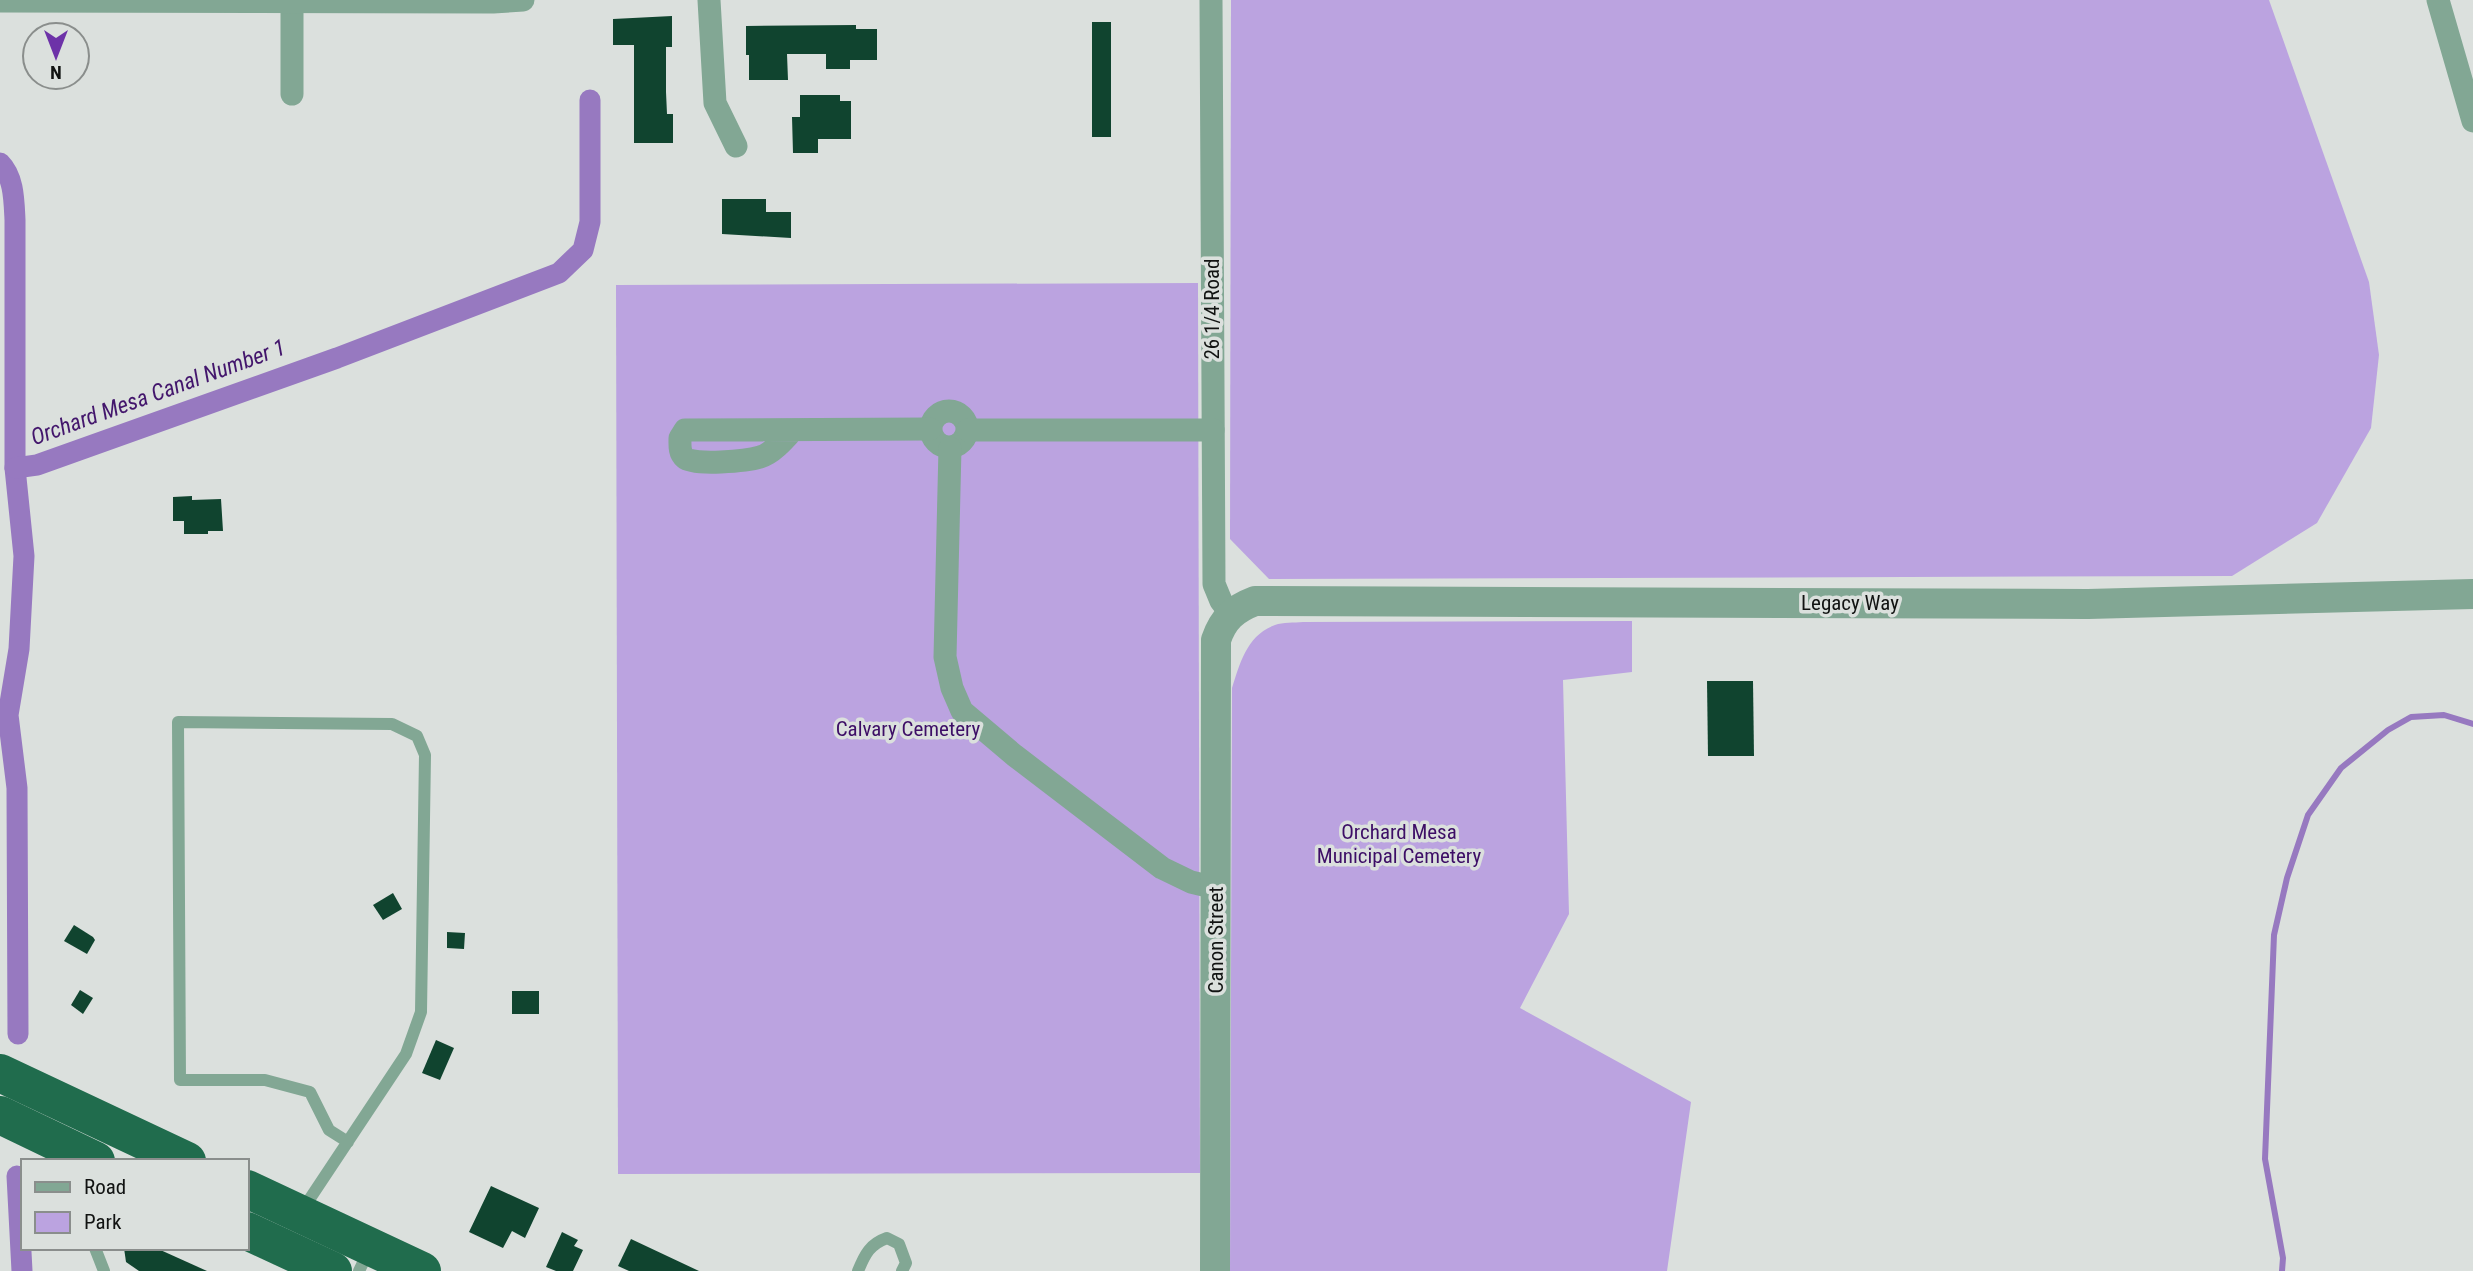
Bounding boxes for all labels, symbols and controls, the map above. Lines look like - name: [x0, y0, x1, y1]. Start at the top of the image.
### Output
- north arrow: [21, 21, 91, 91]
- text: N: [50, 61, 62, 84]
- street label: 26 1/4 Road: [1200, 258, 1224, 360]
- water label: Orchard Mesa Canal Number 1: [27, 334, 289, 451]
- street label: Legacy Way: [1801, 591, 1899, 615]
- park label: Calvary Cemetery: [836, 717, 981, 741]
- park label: Orchard Mesa Municipal Cemetery: [1317, 820, 1481, 868]
- street label: Canon Street: [1204, 887, 1228, 993]
- legend: [21, 1159, 248, 1250]
- text: Road: [84, 1175, 126, 1199]
- text: Park: [84, 1210, 122, 1234]

